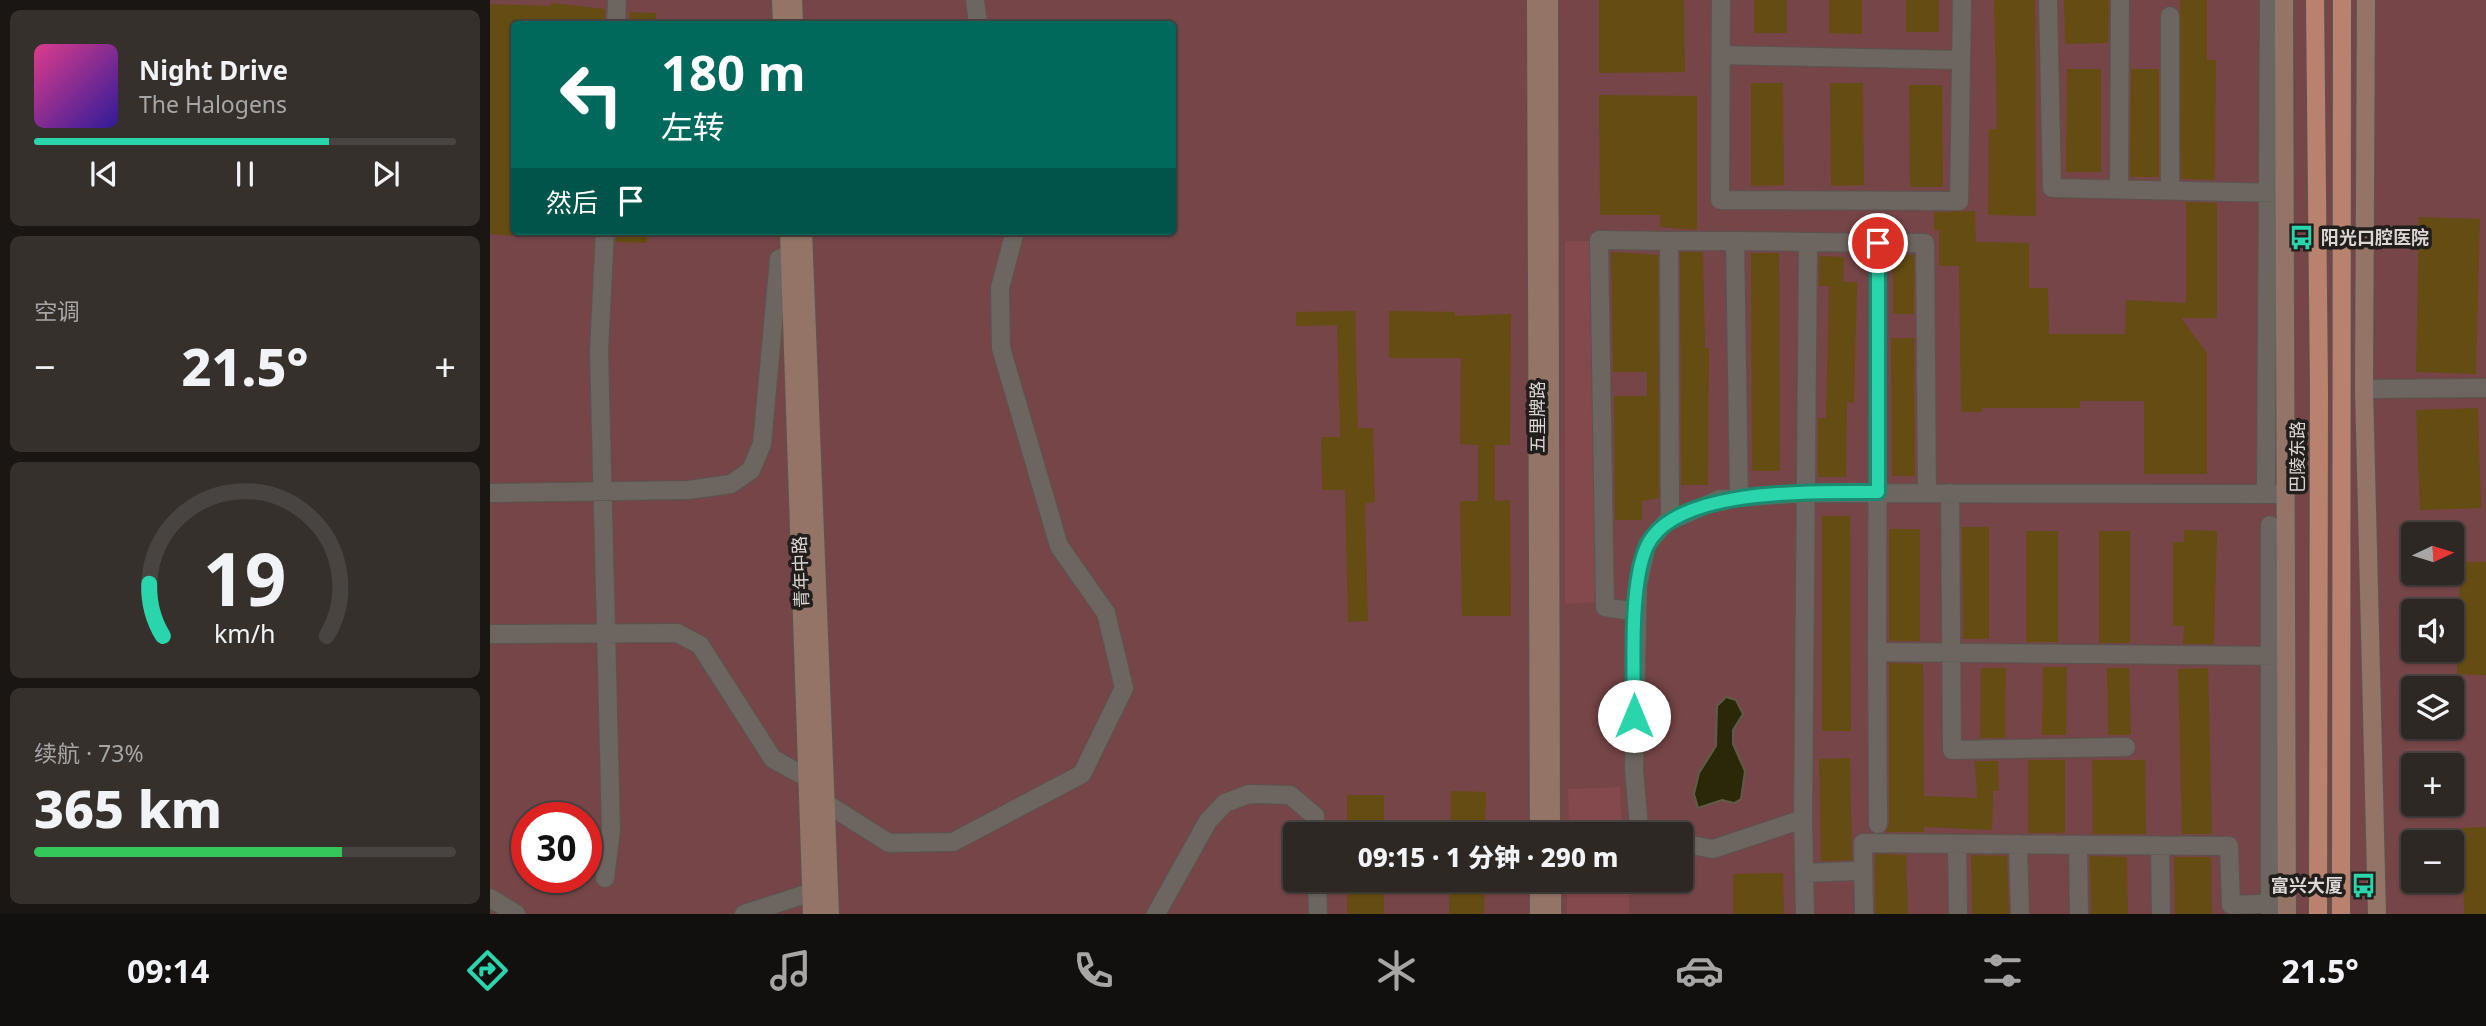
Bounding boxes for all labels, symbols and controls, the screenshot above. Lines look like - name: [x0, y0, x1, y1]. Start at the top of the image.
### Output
- text: 180 m: [661, 39, 806, 105]
- icon: left: [546, 49, 637, 140]
- text: Night Drive: [139, 52, 288, 88]
- text: The Halogens: [139, 88, 287, 120]
- text: 左转: [661, 105, 725, 148]
- icon: previous: [85, 155, 123, 193]
- icon: pause: [226, 155, 264, 193]
- icon: next: [367, 155, 405, 193]
- icon: arrive: [612, 182, 650, 220]
- text: 然后: [546, 184, 598, 220]
- pin: [1848, 213, 1908, 273]
- icon: arrive: [1859, 224, 1897, 262]
- bus stop icon: 阳光口腔医院: [2287, 224, 2315, 252]
- place label: 阳光口腔医院: [2321, 225, 2429, 249]
- text: 空调: [34, 295, 80, 327]
- text: 21.5°: [182, 330, 308, 401]
- text: −: [34, 340, 56, 392]
- text: +: [434, 340, 456, 392]
- street label: 五里牌路: [1525, 381, 1549, 453]
- street label: 巴陵东路: [2285, 421, 2309, 493]
- north arrow: [2401, 522, 2464, 584]
- map controls: [2401, 522, 2464, 893]
- text: 19: [203, 528, 287, 627]
- street label: 青年中路: [787, 536, 813, 608]
- button: sound: [2401, 599, 2464, 662]
- text: km/h: [214, 616, 276, 650]
- button: layers: [2401, 676, 2464, 739]
- position arrow: [1597, 679, 1671, 753]
- text: 续航 · 73%: [34, 737, 144, 769]
- button: +: [2401, 753, 2464, 816]
- text: 365 km: [34, 772, 222, 843]
- speed limit sign: 30: [511, 802, 602, 893]
- button: −: [2401, 830, 2464, 893]
- text: 09:15 · 1 分钟 · 290 m: [1358, 839, 1618, 875]
- bus stop icon: 富兴大厦: [2349, 872, 2377, 900]
- place label: 富兴大厦: [2271, 873, 2343, 897]
- icon: directions: [463, 946, 512, 995]
- icon: music: [766, 946, 815, 995]
- icon: phone: [1069, 946, 1118, 995]
- icon: climate: [1372, 946, 1421, 995]
- icon: car: [1675, 946, 1724, 995]
- icon: filters: [1978, 946, 2027, 995]
- text: 09:14: [127, 949, 209, 992]
- text: 21.5°: [2281, 949, 2359, 992]

